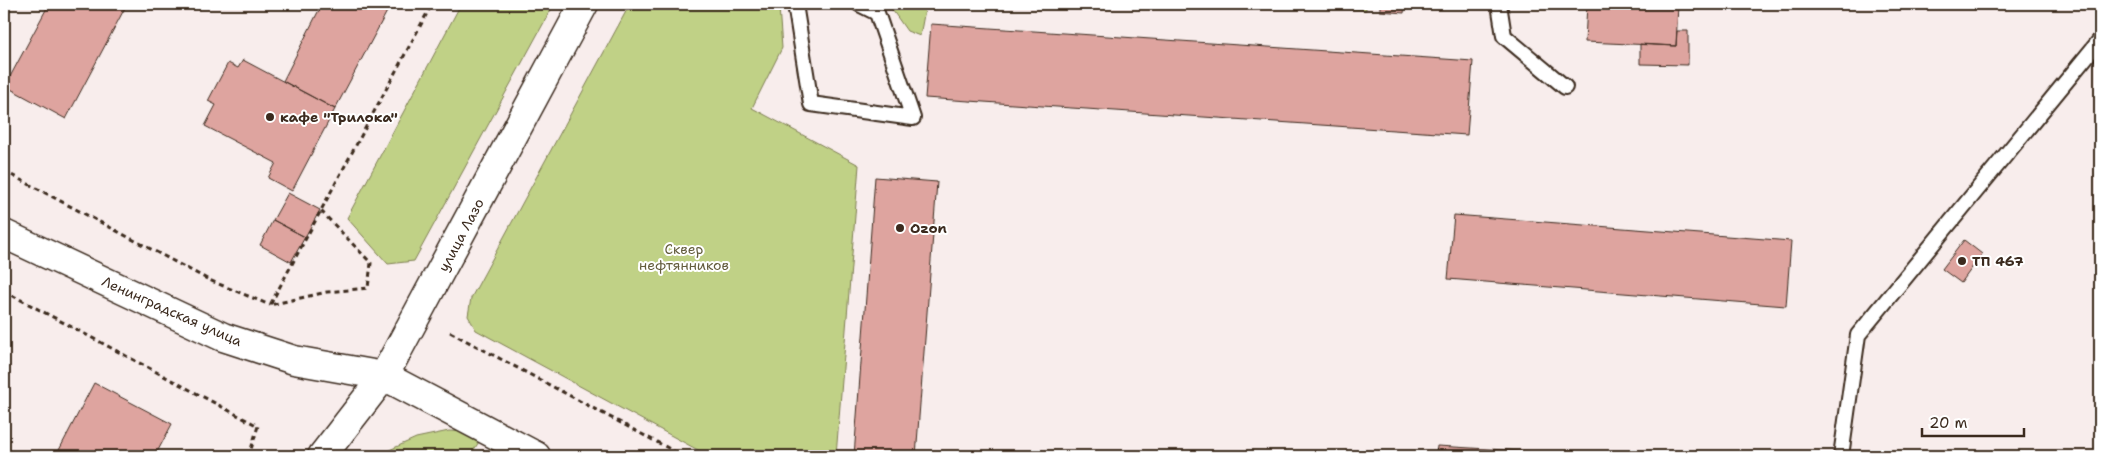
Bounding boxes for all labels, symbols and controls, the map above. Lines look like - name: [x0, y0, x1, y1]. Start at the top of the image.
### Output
- place label: кафе "Трилока": [280, 108, 398, 126]
- marker: кафе "Трилока": [264, 111, 276, 123]
- street label: улица Лазо: [434, 195, 488, 275]
- place label: Ozon: [910, 219, 947, 237]
- marker: Ozon: [894, 222, 906, 234]
- park label: Сквер нефтянников: [639, 240, 729, 274]
- place label: ТП 467: [1972, 252, 2024, 270]
- marker: ТП 467: [1956, 255, 1968, 267]
- street label: Ленинградская улица: [99, 272, 245, 350]
- scale bar: [1922, 405, 2024, 437]
- text: 20 m: [1929, 413, 1968, 433]

